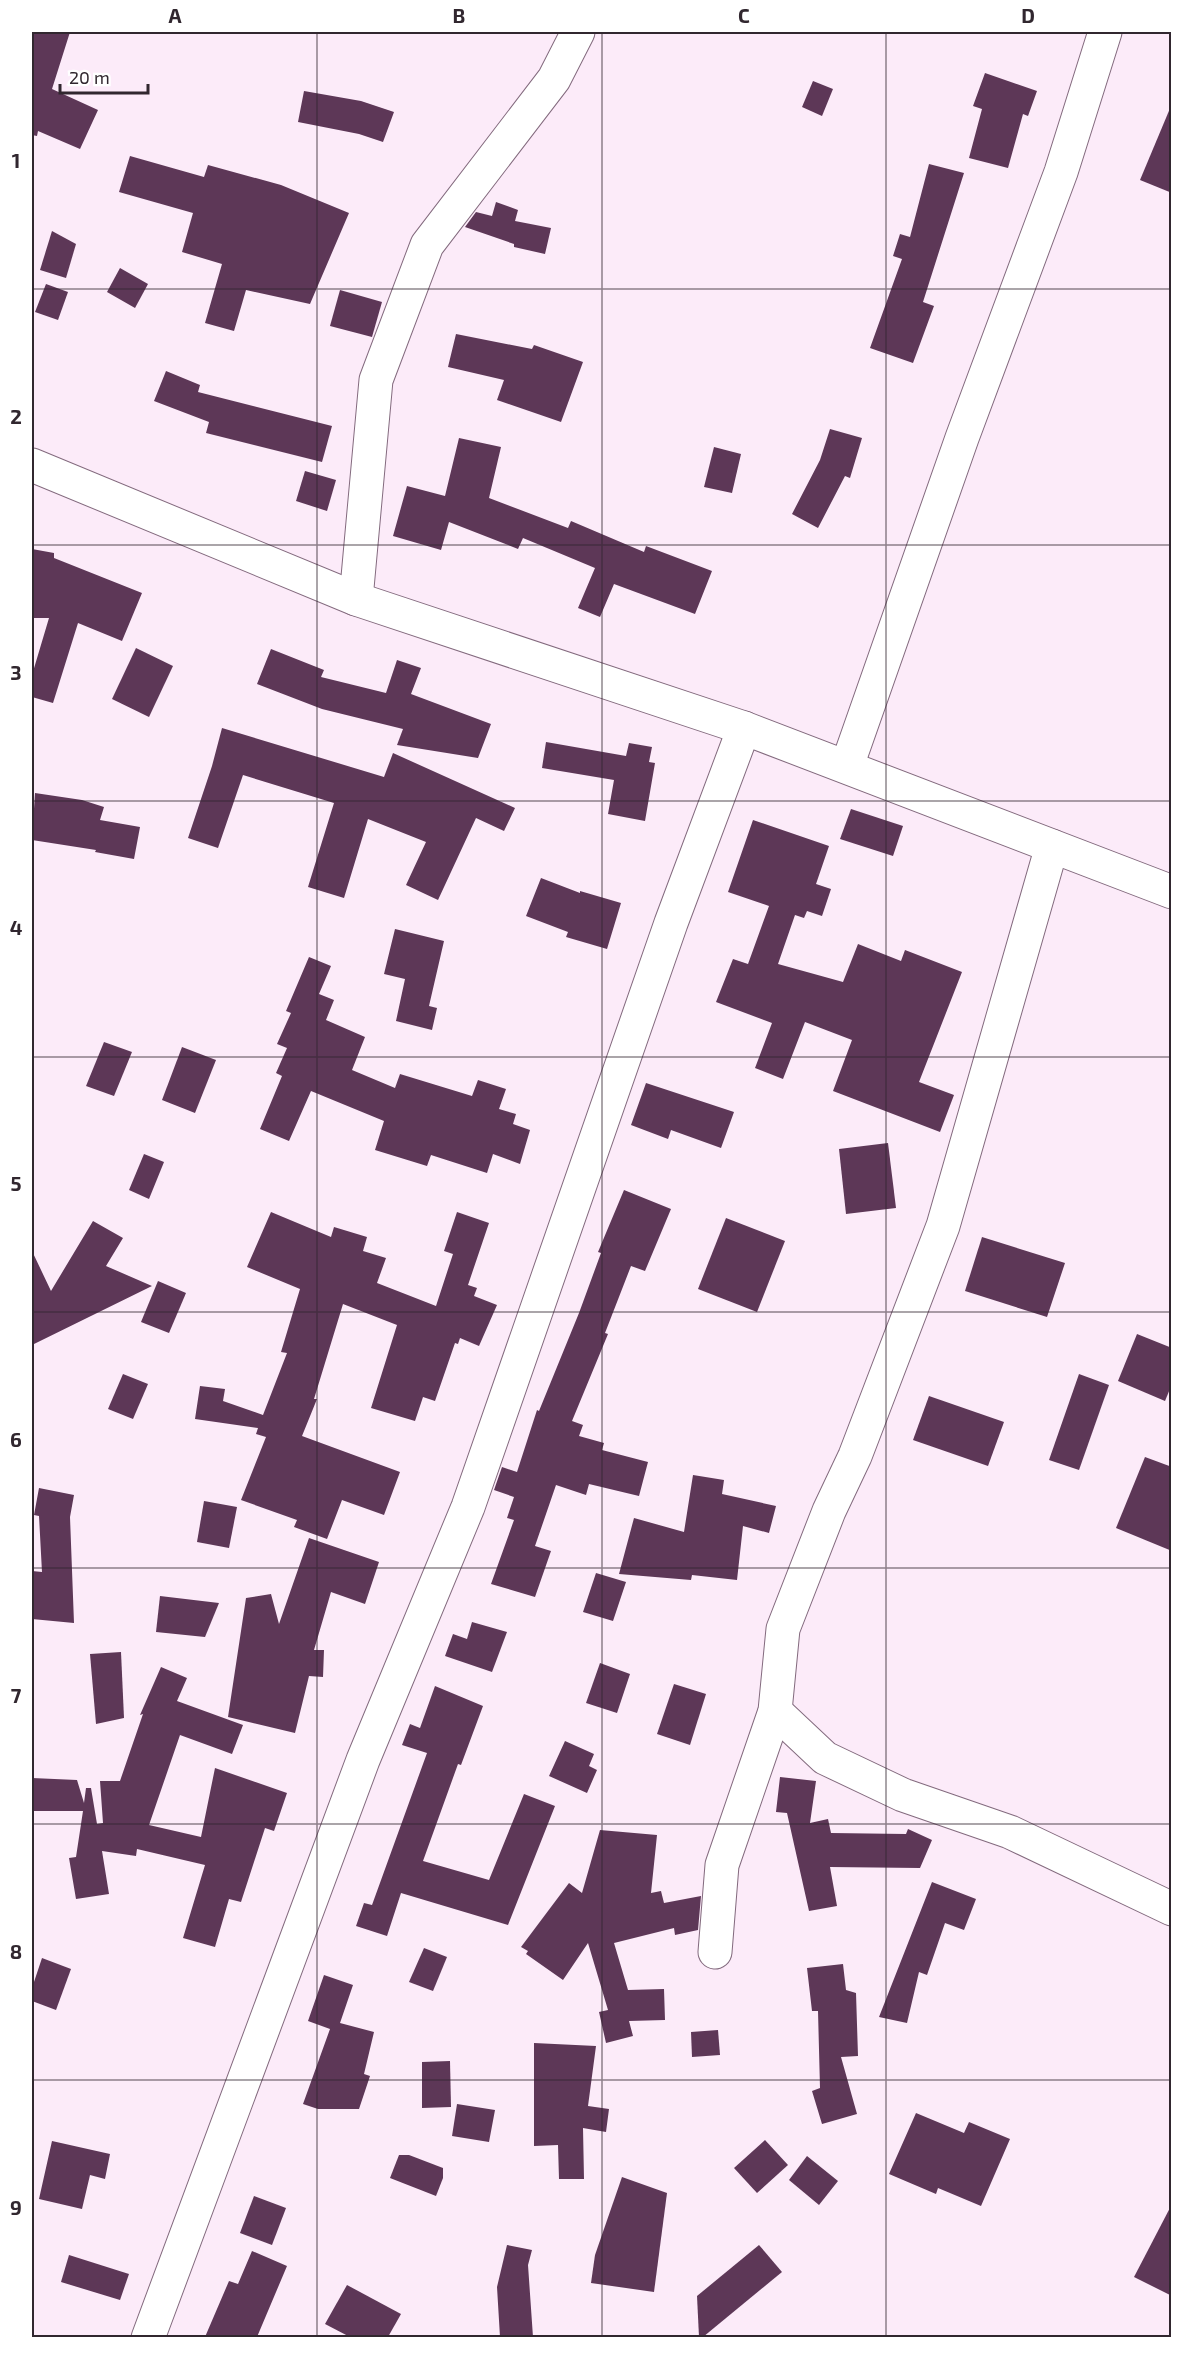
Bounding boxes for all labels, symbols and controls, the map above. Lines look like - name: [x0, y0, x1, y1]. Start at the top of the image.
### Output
- text: A: [168, 3, 182, 27]
- text: B: [453, 3, 465, 27]
- text: C: [738, 3, 750, 27]
- text: D: [1021, 3, 1035, 27]
- scale bar: [60, 57, 148, 95]
- text: 20 m: [69, 66, 110, 88]
- text: 1: [12, 148, 20, 172]
- text: 2: [10, 404, 22, 428]
- text: 3: [10, 660, 22, 684]
- text: 4: [10, 915, 23, 939]
- text: 5: [10, 1171, 22, 1195]
- text: 6: [10, 1427, 22, 1451]
- text: 7: [11, 1683, 22, 1707]
- text: 8: [10, 1939, 22, 1963]
- text: 9: [10, 2195, 22, 2219]

